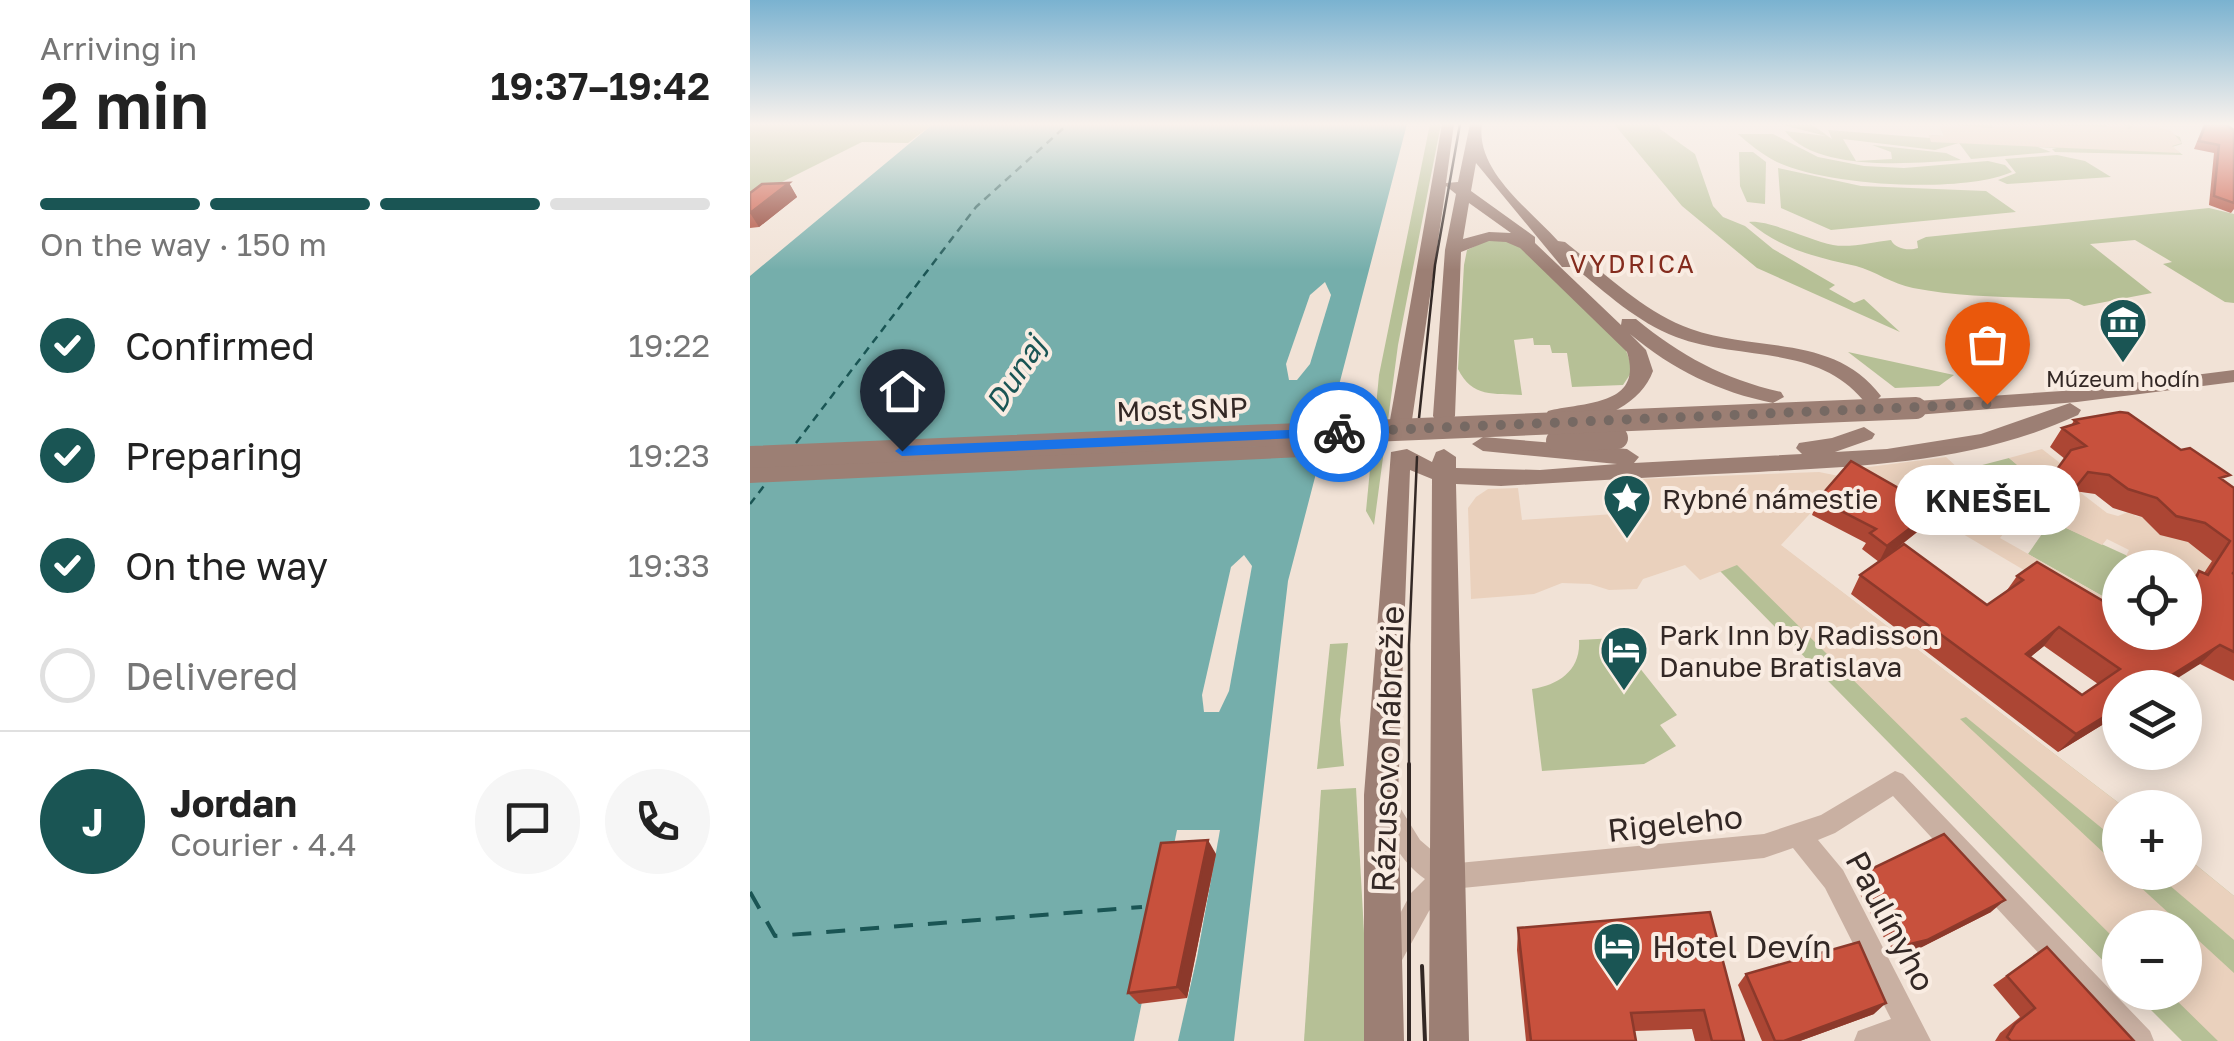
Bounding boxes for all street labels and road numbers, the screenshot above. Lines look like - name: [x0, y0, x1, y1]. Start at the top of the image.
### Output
- street label: Most SNP: [1116, 390, 1248, 428]
- street label: Rázusovo nábrežie: [1363, 605, 1411, 893]
- street label: Rigeleho: [1605, 797, 1745, 849]
- street label: Paulínyho: [1838, 845, 1944, 997]

